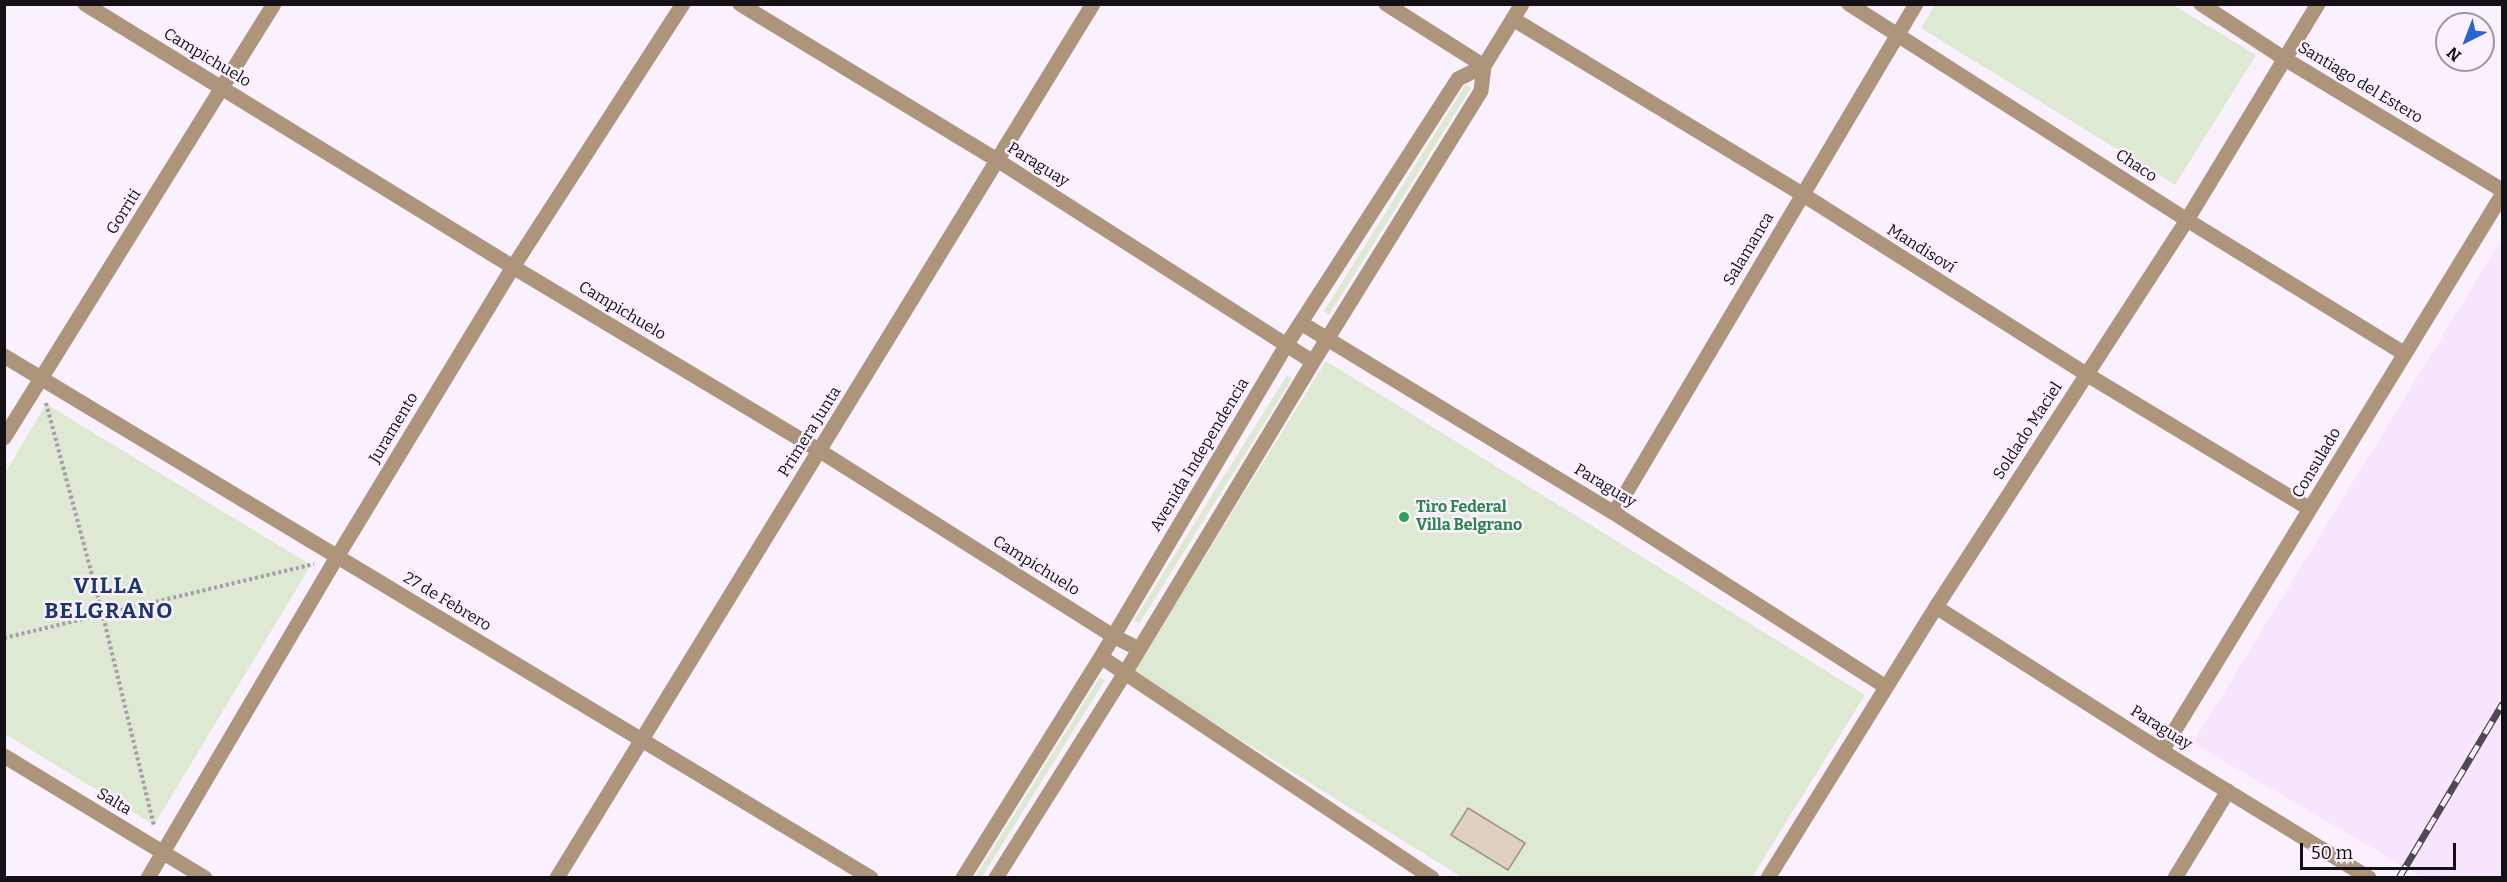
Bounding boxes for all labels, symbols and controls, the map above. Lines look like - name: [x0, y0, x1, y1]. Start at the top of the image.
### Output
- north arrow: [2435, 12, 2495, 72]
- street label: Campichuelo: [160, 24, 254, 92]
- street label: Santiago del Estero: [2294, 38, 2426, 128]
- text: N: [2443, 43, 2465, 65]
- street label: Paraguay: [1004, 139, 1072, 191]
- street label: Chaco: [2112, 146, 2160, 186]
- street label: Gorriti: [103, 186, 145, 238]
- street label: Salamanca: [1720, 209, 1778, 289]
- street label: Mandisoví: [1883, 221, 1959, 277]
- street label: Campichuelo: [575, 277, 669, 345]
- street label: Avenida Independencia: [1147, 375, 1253, 535]
- street label: Soldado Maciel: [1989, 379, 2067, 483]
- street label: Primera Junta: [775, 383, 845, 481]
- street label: Juramento: [365, 389, 423, 467]
- street label: Consulado: [2289, 424, 2345, 502]
- street label: Paraguay: [1571, 460, 1639, 512]
- place label: Tiro Federal Villa Belgrano: [1416, 498, 1522, 536]
- marker: Tiro Federal Villa Belgrano: [1397, 510, 1411, 524]
- street label: Campichuelo: [989, 532, 1083, 600]
- street label: 27 de Febrero: [400, 568, 494, 636]
- district label: VILLA BELGRANO: [44, 574, 174, 626]
- street label: Paraguay: [2127, 702, 2195, 754]
- street label: Salta: [93, 784, 135, 820]
- scale bar: [2303, 831, 2459, 869]
- text: 50 m: [2311, 842, 2353, 864]

